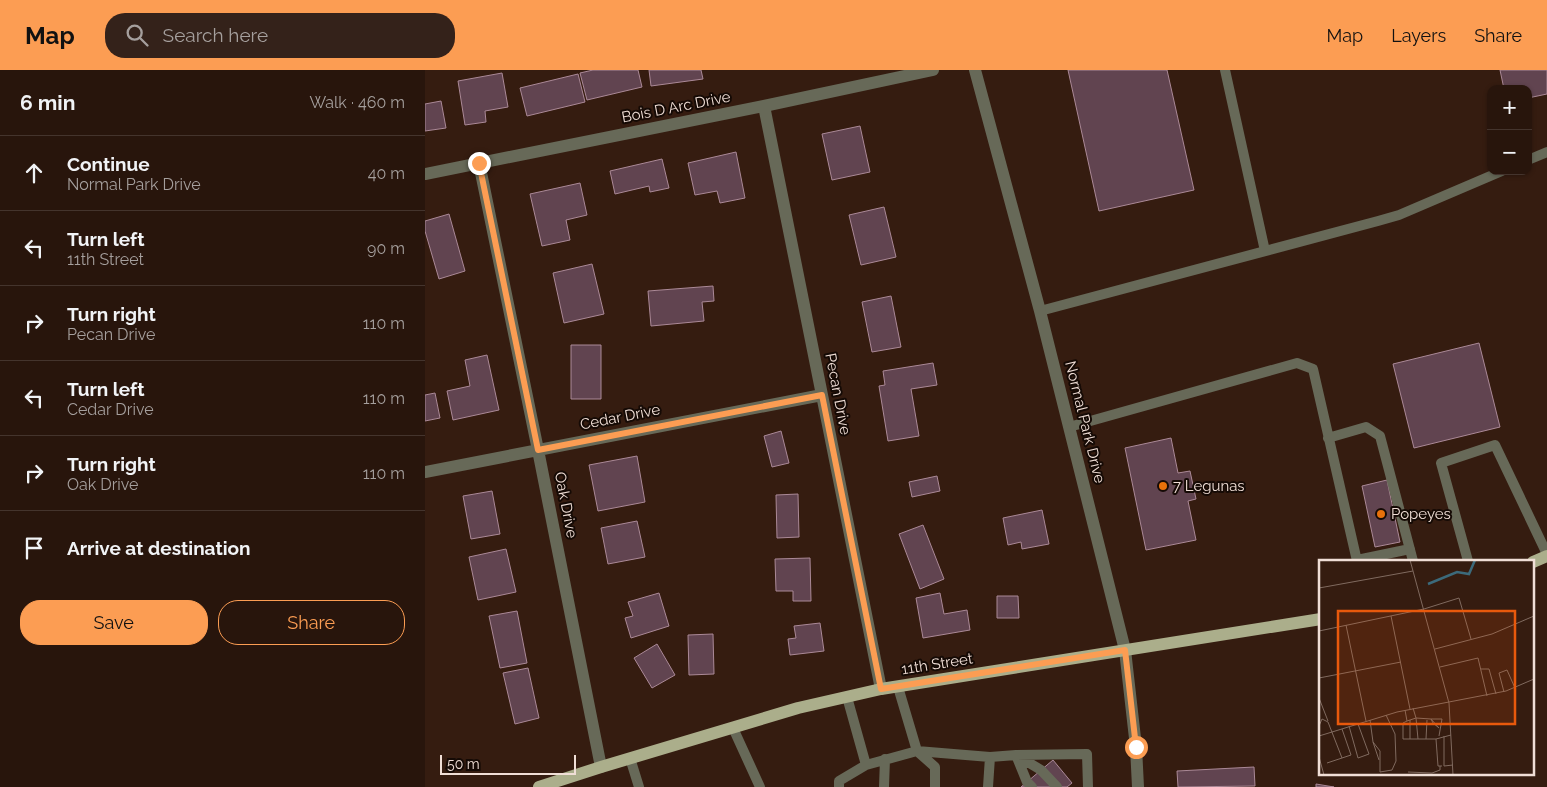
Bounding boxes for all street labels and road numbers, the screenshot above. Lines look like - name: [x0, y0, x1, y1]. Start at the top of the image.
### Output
- street label: Bois D Arc Drive: [620, 88, 732, 126]
- street label: Pecan Drive: [821, 352, 855, 437]
- street label: Normal Park Drive: [1061, 359, 1109, 485]
- street label: Cedar Drive: [578, 400, 662, 434]
- street label: Oak Drive: [551, 470, 581, 540]
- street label: 11th Street: [900, 649, 974, 679]

